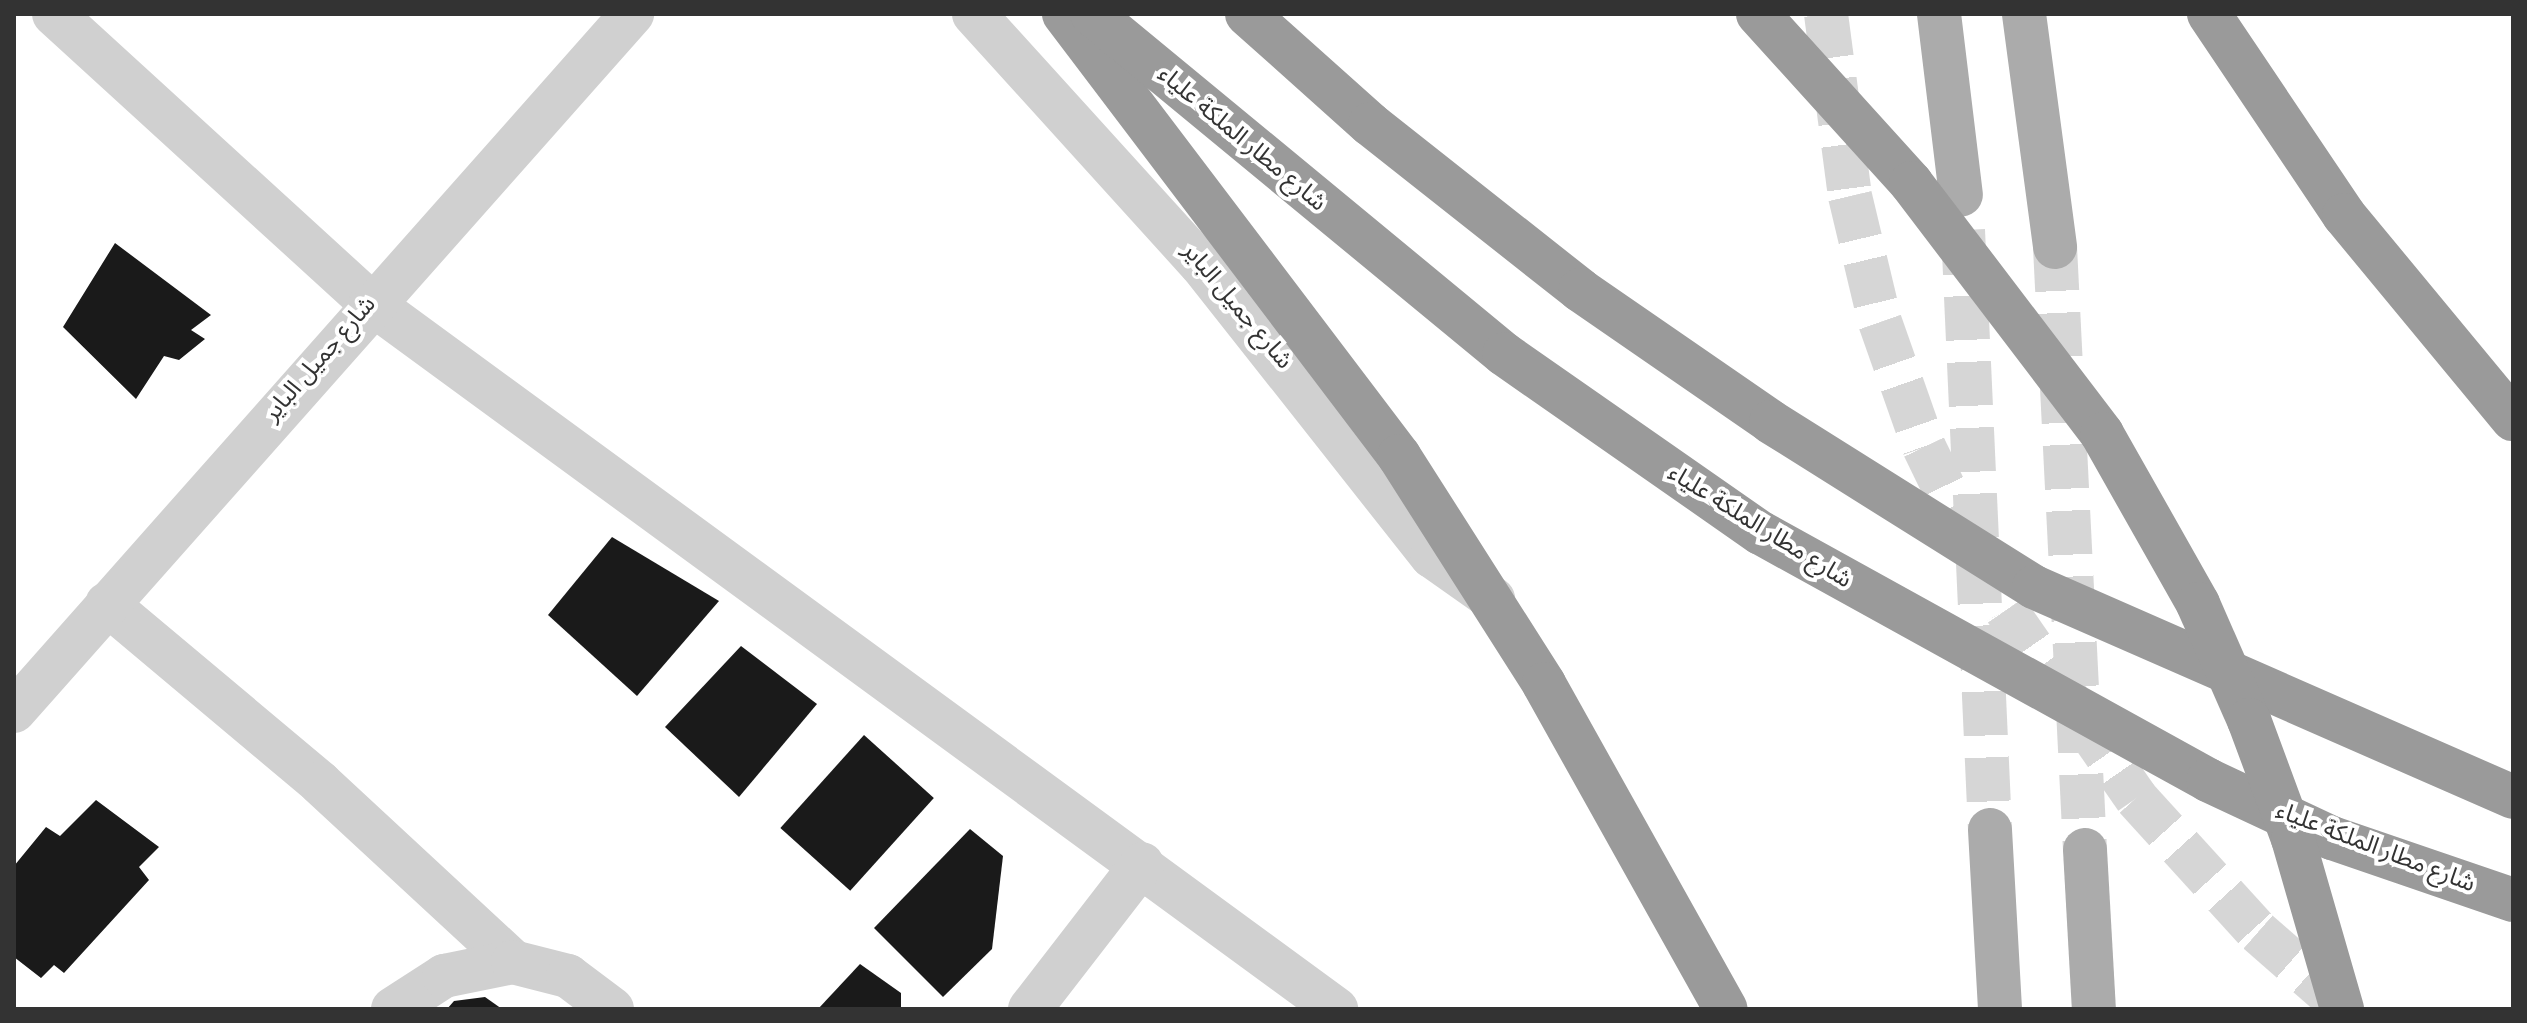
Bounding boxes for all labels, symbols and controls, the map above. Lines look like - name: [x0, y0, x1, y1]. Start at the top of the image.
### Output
- street label: شارع مطار الملكة علياء: [1151, 61, 1331, 219]
- street label: شارع جميل الباير: [1175, 238, 1297, 376]
- street label: شارع جميل الباير: [259, 292, 383, 428]
- street label: شارع مطار الملكة علياء: [1662, 460, 1856, 596]
- street label: شارع مطار الملكة علياء: [2271, 798, 2479, 900]

